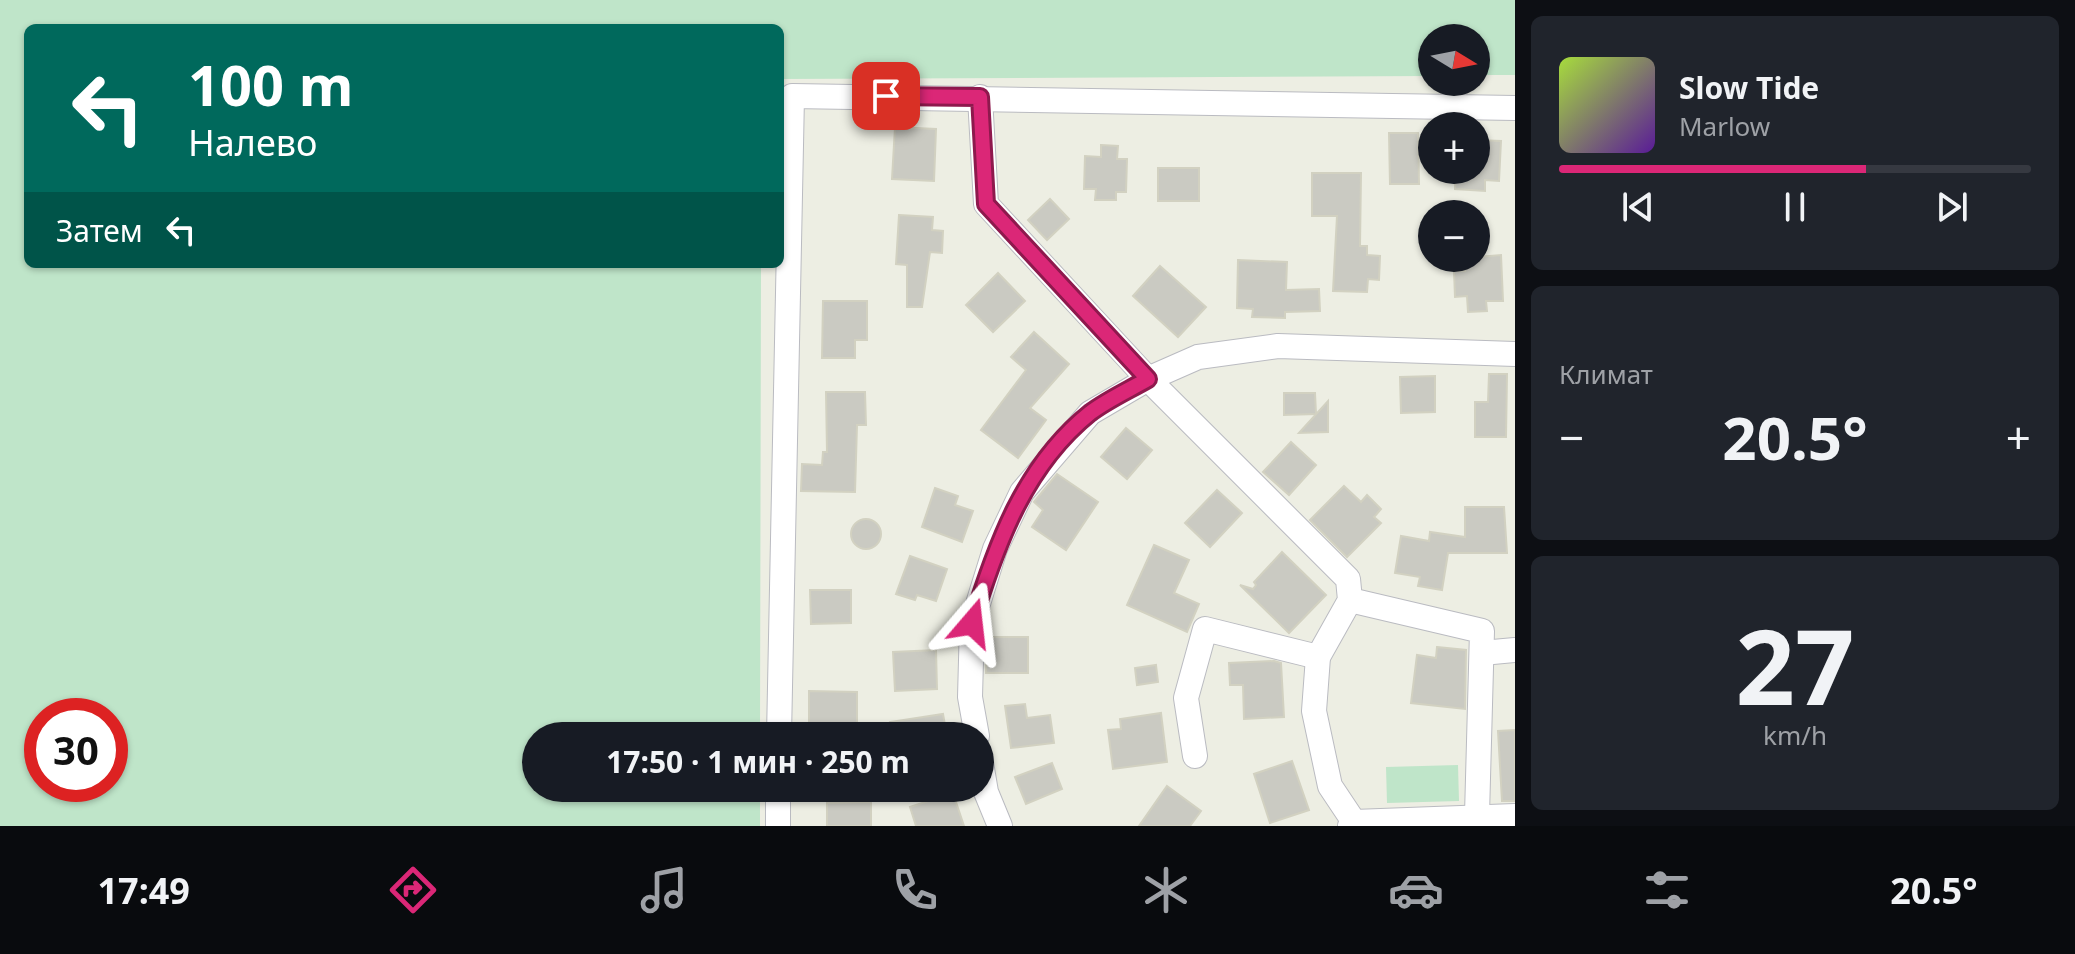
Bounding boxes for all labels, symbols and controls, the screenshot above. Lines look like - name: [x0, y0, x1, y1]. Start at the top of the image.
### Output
- north arrow: [1418, 24, 1490, 96]
- map controls: [1418, 24, 1490, 272]
- text: 100 m: [188, 46, 353, 122]
- icon: left: [56, 56, 160, 160]
- pin: [852, 62, 920, 130]
- text: Slow Tide: [1679, 67, 1819, 108]
- icon: arrive: [864, 74, 908, 118]
- text: Marlow: [1679, 108, 1770, 144]
- button: +: [1418, 112, 1490, 184]
- text: Налево: [188, 118, 317, 167]
- icon: previous: [1616, 185, 1660, 229]
- icon: pause: [1773, 185, 1817, 229]
- icon: next: [1930, 185, 1974, 229]
- button: −: [1418, 200, 1490, 272]
- icon: left: [159, 208, 203, 252]
- text: Затем: [56, 210, 143, 251]
- text: Климат: [1559, 356, 1653, 392]
- text: 20.5°: [1722, 396, 1868, 478]
- text: −: [1559, 407, 1584, 467]
- text: +: [2006, 407, 2031, 467]
- position arrow: [930, 581, 1014, 665]
- text: 27: [1736, 594, 1854, 735]
- speed limit sign: 30: [24, 698, 128, 802]
- text: km/h: [1763, 717, 1827, 753]
- text: 17:50 · 1 мин · 250 m: [606, 741, 910, 782]
- icon: directions: [385, 862, 441, 918]
- icon: music: [636, 862, 692, 918]
- icon: phone: [887, 862, 943, 918]
- icon: climate: [1138, 862, 1194, 918]
- icon: car: [1388, 862, 1444, 918]
- icon: filters: [1639, 862, 1695, 918]
- text: 17:49: [97, 866, 190, 915]
- text: 20.5°: [1890, 866, 1977, 915]

